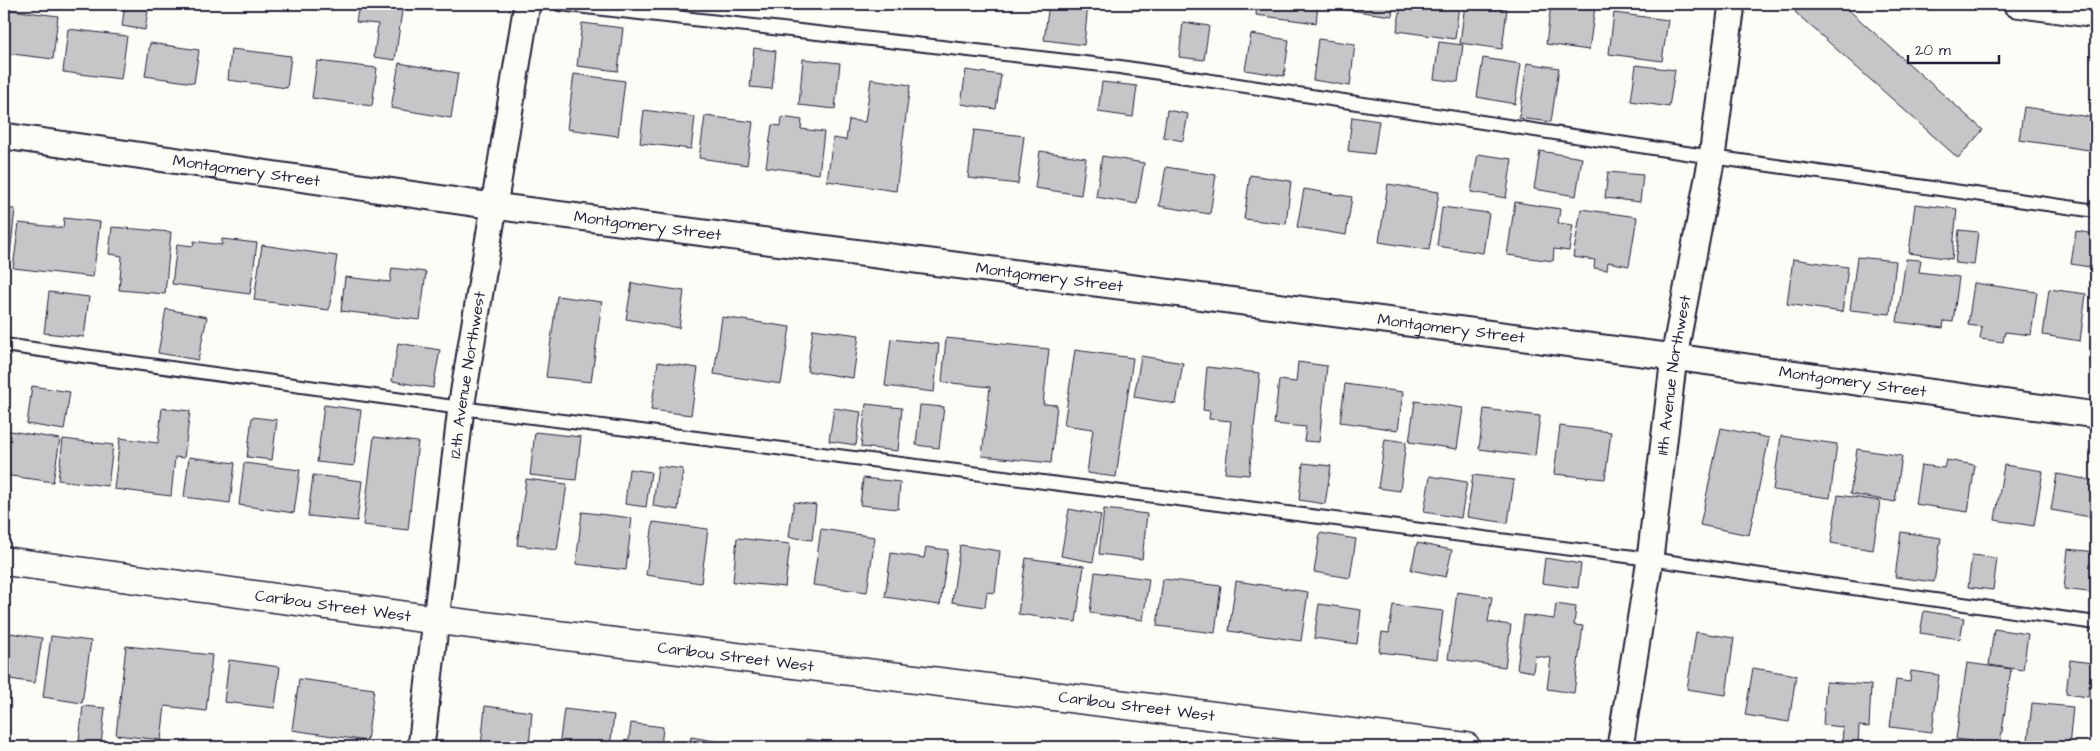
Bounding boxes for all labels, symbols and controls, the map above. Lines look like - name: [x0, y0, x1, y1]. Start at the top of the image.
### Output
- scale bar: [1908, 32, 1999, 64]
- text: 20 m: [1915, 40, 1951, 61]
- street label: Montgomery Street: [171, 149, 322, 192]
- street label: Montgomery Street: [573, 205, 723, 246]
- street label: Montgomery Street: [974, 257, 1125, 298]
- street label: 12th Avenue Northwest: [444, 289, 491, 460]
- street label: 11th Avenue Northwest: [1651, 293, 1697, 456]
- street label: Montgomery Street: [1376, 308, 1527, 349]
- street label: Montgomery Street: [1778, 361, 1928, 403]
- street label: Caribou Street West: [254, 584, 413, 627]
- street label: Caribou Street West: [656, 636, 816, 677]
- street label: Caribou Street West: [1057, 686, 1217, 727]

